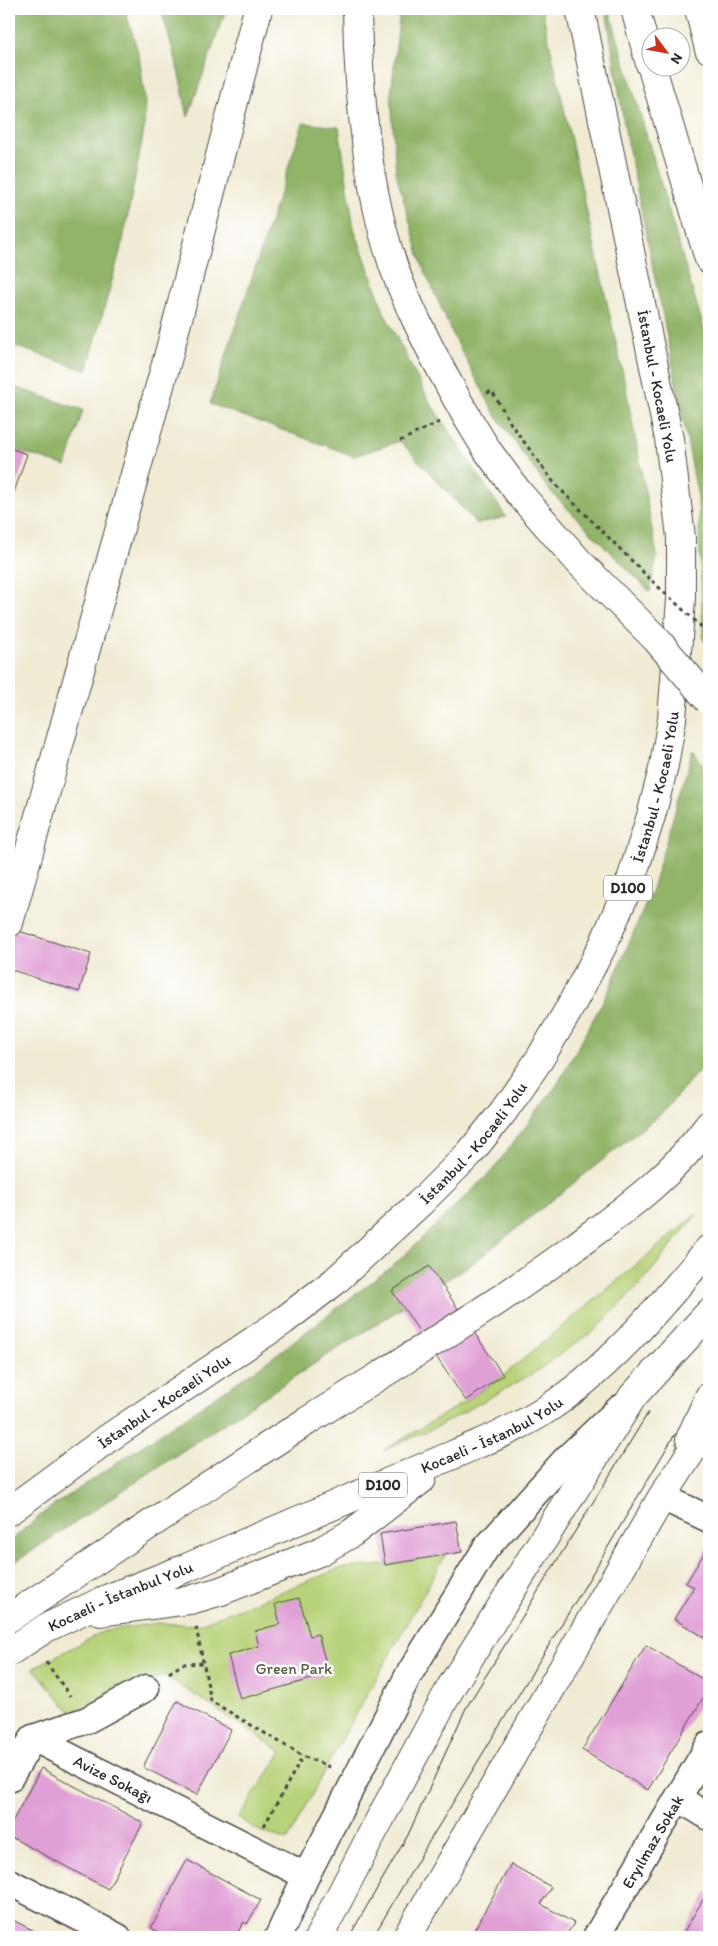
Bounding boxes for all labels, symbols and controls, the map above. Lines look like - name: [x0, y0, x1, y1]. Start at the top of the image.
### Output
- north arrow: [640, 28, 690, 78]
- text: N: [667, 50, 686, 67]
- street label: İstanbul - Kocaeli Yolu: [633, 308, 682, 464]
- street label: İstanbul - Kocaeli Yolu: [628, 710, 683, 865]
- road number: D100: [604, 876, 652, 900]
- street label: İstanbul - Kocaeli Yolu: [416, 1078, 531, 1208]
- street label: İstanbul - Kocaeli Yolu: [94, 1350, 234, 1453]
- street label: Kocaeli - İstanbul Yolu: [418, 1392, 567, 1477]
- road number: D100: [359, 1472, 407, 1498]
- street label: Kocaeli - İstanbul Yolu: [45, 1557, 196, 1636]
- park label: Green Park: [256, 1659, 333, 1678]
- street label: Avize Sokağı: [70, 1751, 156, 1807]
- street label: Eryılmaz Sokak: [618, 1791, 688, 1892]

